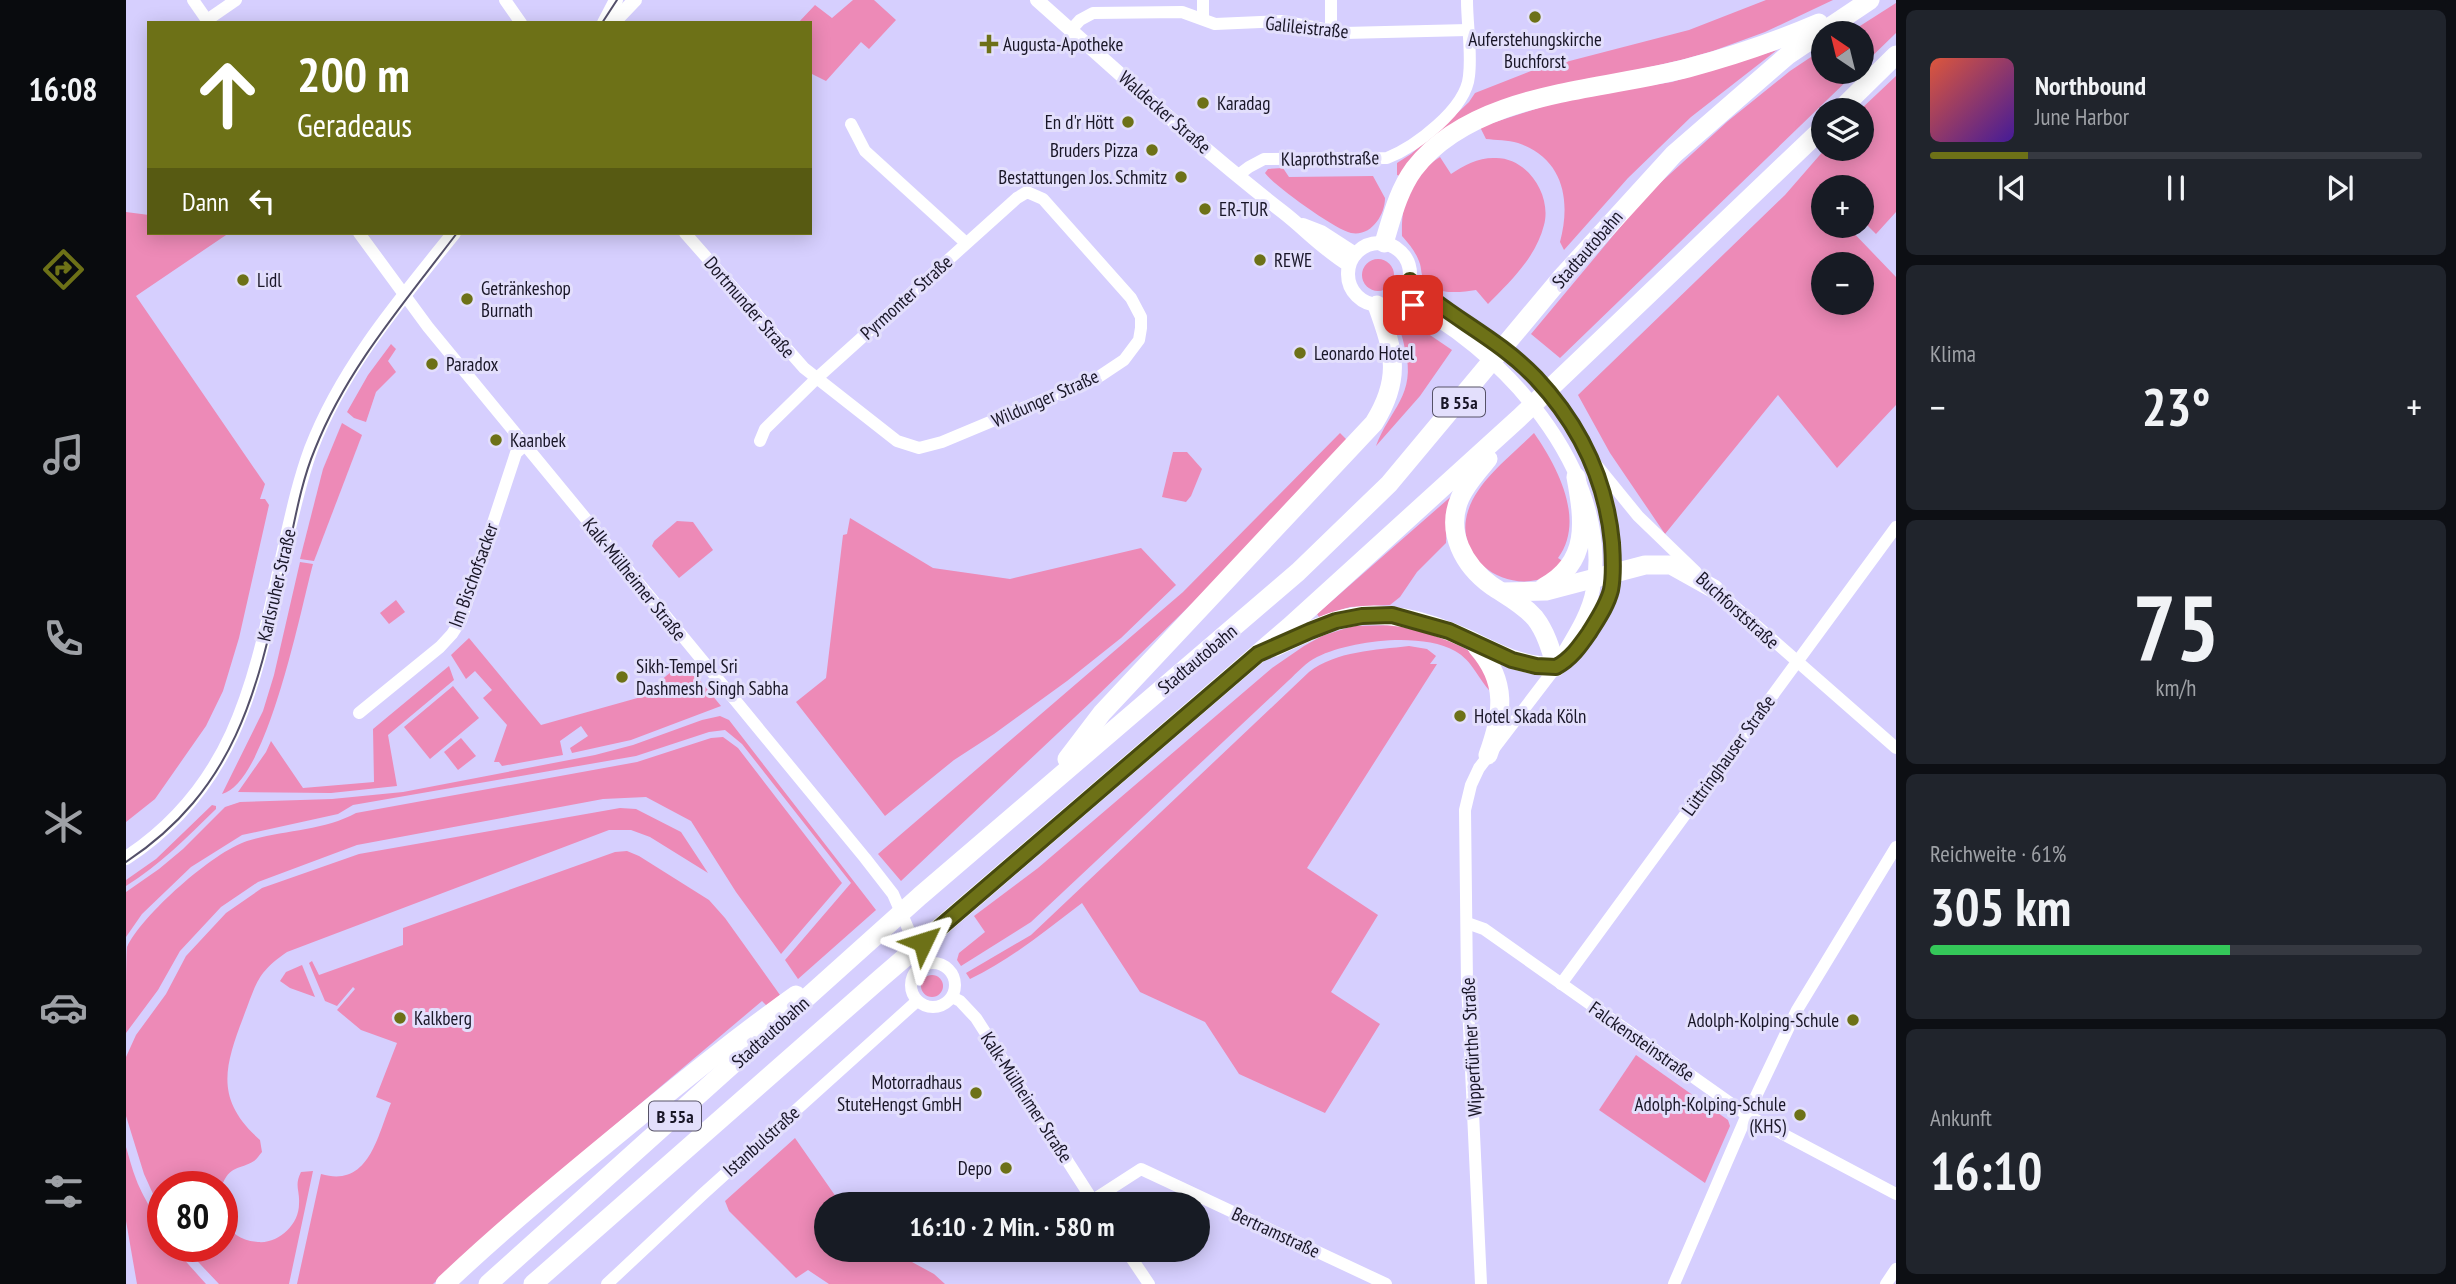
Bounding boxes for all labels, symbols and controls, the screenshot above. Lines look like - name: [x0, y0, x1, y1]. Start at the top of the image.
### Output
- marker: Auferstehungskirche Buchforst: [1527, 9, 1543, 25]
- street label: Galileistraße: [1264, 11, 1350, 43]
- north arrow: [1811, 21, 1874, 84]
- map controls: [1811, 21, 1874, 315]
- place label: Auferstehungskirche Buchforst: [1468, 27, 1602, 73]
- place label: Augusta-Apotheke: [1003, 32, 1123, 56]
- marker: Augusta-Apotheke: [981, 36, 997, 52]
- text: 200 m: [297, 42, 410, 106]
- icon: ahead: [182, 49, 273, 140]
- street label: Waldecker Straße: [1114, 65, 1216, 159]
- text: 16:08: [28, 68, 98, 110]
- text: Northbound: [2035, 69, 2146, 102]
- place label: Karadag: [1217, 91, 1270, 115]
- marker: Karadag: [1195, 95, 1211, 111]
- button: layers: [1811, 98, 1874, 161]
- text: June Harbor: [2035, 102, 2129, 131]
- text: Geradeaus: [297, 104, 412, 146]
- place label: En d'r Hött: [1045, 110, 1115, 134]
- marker: En d'r Hött: [1120, 114, 1136, 130]
- place label: Bruders Pizza: [1050, 138, 1138, 162]
- marker: Bruders Pizza: [1144, 142, 1160, 158]
- street label: Klaprothstraße: [1281, 145, 1379, 171]
- place label: Bestattungen Jos. Schmitz: [998, 165, 1167, 189]
- marker: Bestattungen Jos. Schmitz: [1173, 169, 1189, 185]
- icon: previous: [1993, 169, 2031, 207]
- icon: pause: [2157, 169, 2195, 207]
- icon: next: [2321, 169, 2359, 207]
- button: +: [1811, 175, 1874, 238]
- icon: left: [243, 182, 281, 220]
- text: Dann: [182, 185, 229, 218]
- place label: ER-TUR: [1219, 197, 1268, 221]
- marker: ER-TUR: [1197, 201, 1213, 217]
- street label: Stadtautobahn: [1546, 205, 1628, 293]
- icon: directions: [39, 245, 88, 294]
- place label: REWE: [1274, 248, 1312, 272]
- street label: Pyrmonter Straße: [855, 249, 957, 344]
- street label: Dortmunder Straße: [699, 251, 801, 363]
- marker: REWE: [1252, 252, 1268, 268]
- button: −: [1811, 252, 1874, 315]
- place label: Lidl: [257, 268, 282, 292]
- marker: Lidl: [235, 272, 251, 288]
- pin: [1383, 275, 1443, 335]
- place label: Getränkeshop Burnath: [481, 276, 571, 322]
- icon: arrive: [1394, 286, 1432, 324]
- marker: Getränkeshop Burnath: [459, 291, 475, 307]
- text: Klima: [1930, 339, 1976, 368]
- place label: Leonardo Hotel: [1314, 341, 1415, 365]
- marker: Leonardo Hotel: [1292, 345, 1308, 361]
- place label: Paradox: [446, 352, 499, 376]
- marker: Paradox: [424, 356, 440, 372]
- street label: Wildunger Straße: [988, 364, 1102, 432]
- text: 23°: [2142, 373, 2210, 440]
- text: −: [1930, 382, 1946, 431]
- text: +: [2406, 382, 2422, 431]
- road number: B 55a: [1433, 388, 1485, 416]
- place label: Kaanbek: [510, 428, 567, 452]
- icon: music: [39, 430, 88, 479]
- marker: Kaanbek: [488, 432, 504, 448]
- street label: Kalk-Mülheimer Straße: [578, 513, 692, 645]
- street label: Im Bischofsacker: [443, 519, 503, 630]
- street label: Karlsruher Straße: [251, 526, 301, 644]
- street label: Buchforststraße: [1691, 566, 1785, 654]
- text: 75: [2133, 568, 2220, 686]
- icon: phone: [39, 614, 88, 663]
- street label: Stadtautobahn: [1152, 619, 1242, 699]
- place label: Sikh-Tempel Sri Dashmesh Singh Sabha: [636, 654, 789, 700]
- marker: Sikh-Tempel Sri Dashmesh Singh Sabha: [614, 669, 630, 685]
- text: km/h: [2156, 673, 2196, 702]
- street label: Lüttringhauser Straße: [1676, 690, 1780, 820]
- place label: Hotel Skada Köln: [1474, 704, 1586, 728]
- marker: Hotel Skada Köln: [1452, 708, 1468, 724]
- icon: climate: [39, 798, 88, 847]
- text: Reichweite · 61%: [1930, 839, 2066, 868]
- text: 305 km: [1930, 873, 2071, 940]
- position arrow: [886, 905, 960, 979]
- street label: Wipperfürther Straße: [1455, 977, 1487, 1117]
- icon: car: [39, 983, 88, 1032]
- street label: Stadtautobahn: [726, 991, 814, 1073]
- street label: Falckensteinstraße: [1585, 996, 1700, 1086]
- place label: Kalkberg: [414, 1006, 472, 1030]
- place label: Adolph-Kolping-Schule: [1687, 1008, 1839, 1032]
- marker: Kalkberg: [392, 1010, 408, 1026]
- marker: Adolph-Kolping-Schule: [1845, 1012, 1861, 1028]
- street label: Kalk-Mülheimer Straße: [976, 1027, 1078, 1167]
- place label: Motorradhaus StuteHengst GmbH: [837, 1070, 962, 1116]
- marker: Motorradhaus StuteHengst GmbH: [968, 1085, 984, 1101]
- place label: Adolph-Kolping-Schule (KHS): [1634, 1092, 1787, 1138]
- street label: Istanbulstraße: [718, 1100, 804, 1182]
- road number: B 55a: [649, 1101, 701, 1130]
- text: Ankunft: [1930, 1103, 1992, 1132]
- marker: Adolph-Kolping-Schule (KHS): [1792, 1107, 1808, 1123]
- text: 16:10: [1930, 1137, 2042, 1204]
- place label: Depo: [958, 1156, 992, 1180]
- marker: Depo: [998, 1160, 1014, 1176]
- icon: filters: [39, 1167, 88, 1216]
- speed limit sign: 80: [147, 1171, 238, 1262]
- street label: Bertramstraße: [1228, 1201, 1324, 1263]
- text: 16:10 · 2 Min. · 580 m: [910, 1210, 1114, 1243]

